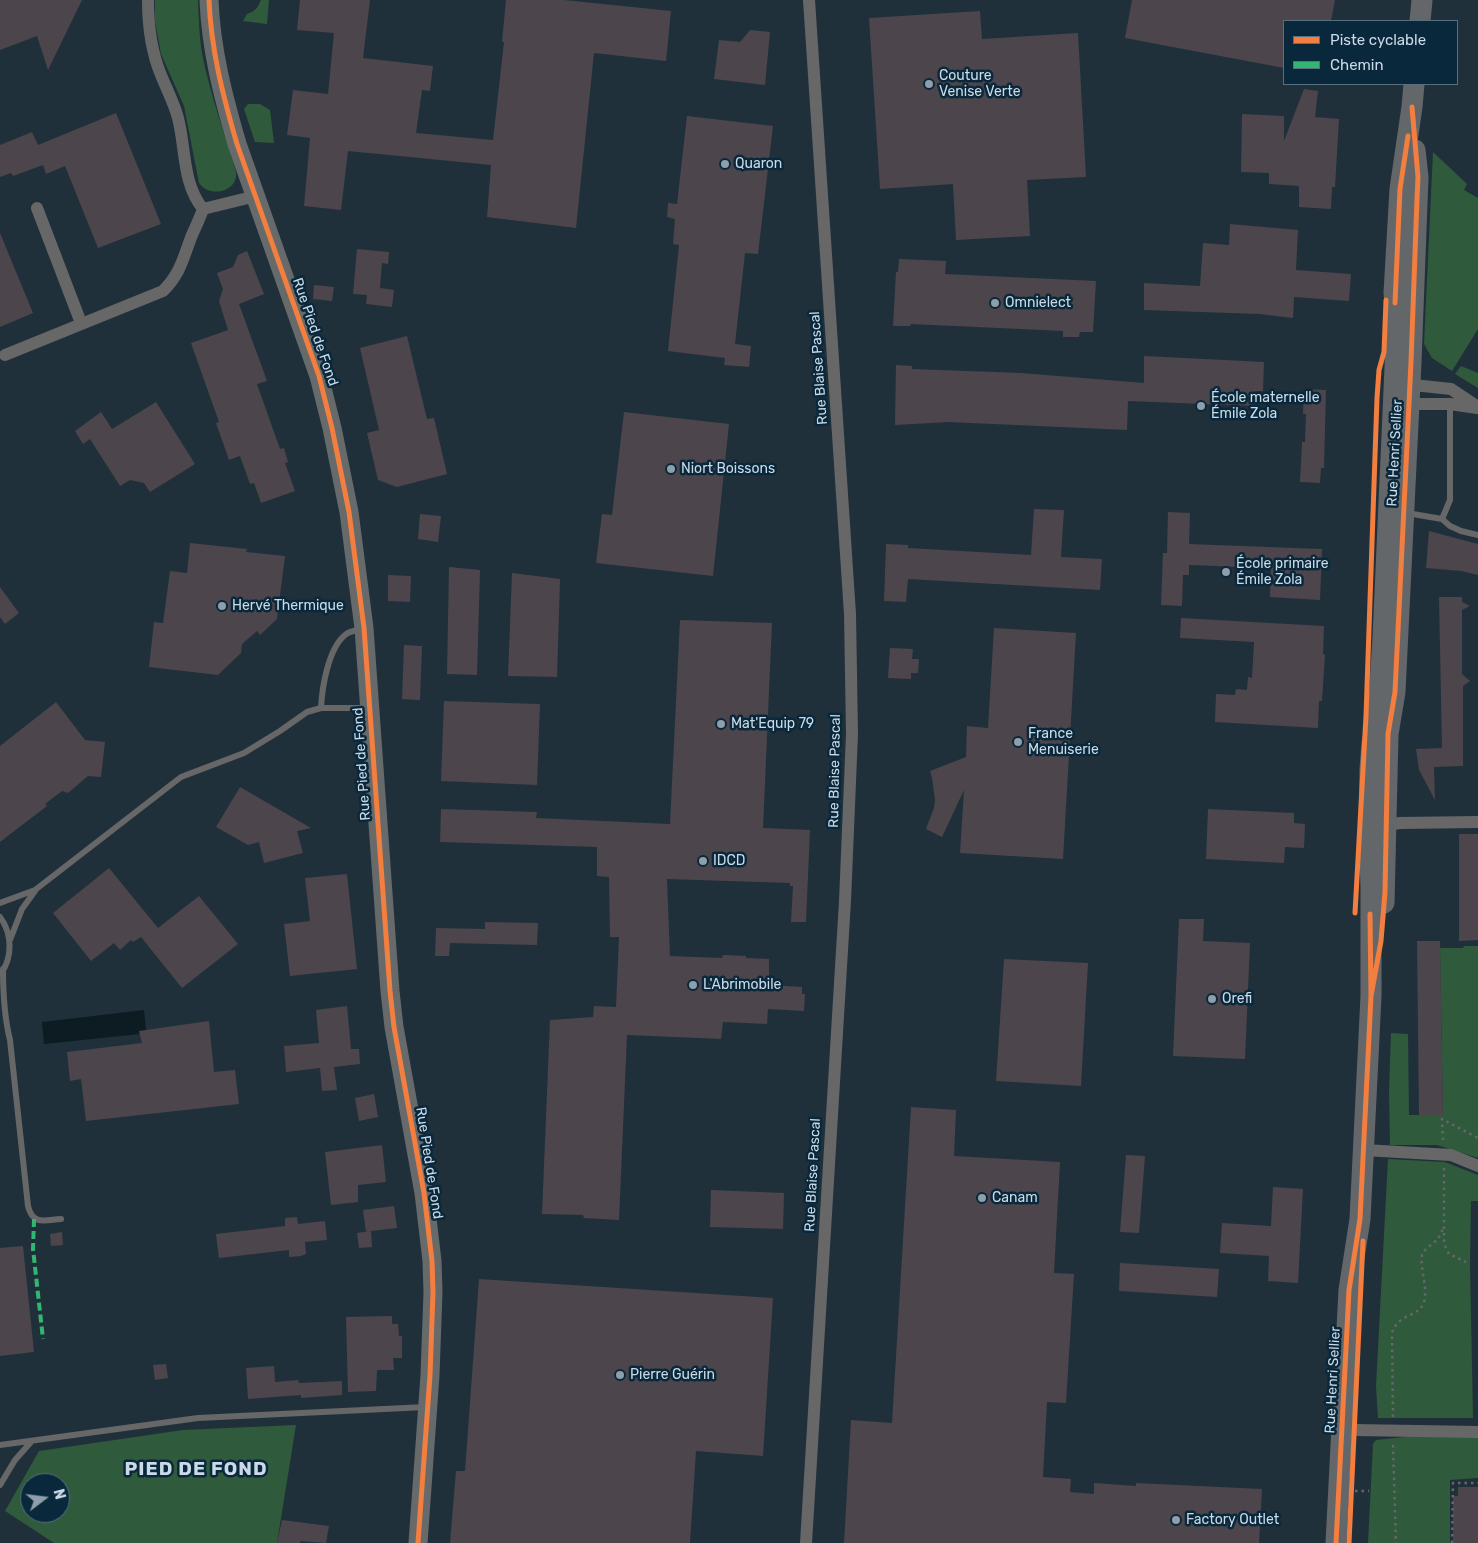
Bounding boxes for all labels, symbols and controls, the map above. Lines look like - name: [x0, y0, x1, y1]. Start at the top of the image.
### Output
- legend: [1283, 20, 1458, 85]
- text: Piste cyclable: [1330, 31, 1426, 49]
- text: Chemin: [1330, 56, 1384, 74]
- place label: Couture Venise Verte: [939, 68, 1020, 100]
- marker: Couture Venise Verte: [923, 78, 935, 90]
- place label: Quaron: [735, 156, 782, 172]
- marker: Quaron: [719, 158, 731, 170]
- street label: Rue Pied de Fond: [289, 276, 341, 388]
- place label: Omnielect: [1005, 295, 1071, 311]
- marker: Omnielect: [989, 297, 1001, 309]
- street label: Rue Blaise Pascal: [807, 311, 831, 425]
- place label: École maternelle Émile Zola: [1211, 390, 1320, 422]
- street label: Rue Henri Sellier: [1384, 399, 1406, 507]
- marker: École maternelle Émile Zola: [1195, 400, 1207, 412]
- place label: Niort Boissons: [681, 461, 775, 477]
- marker: Niort Boissons: [665, 463, 677, 475]
- place label: École primaire Émile Zola: [1236, 556, 1328, 588]
- marker: École primaire Émile Zola: [1220, 566, 1232, 578]
- place label: Hervé Thermique: [232, 598, 344, 614]
- marker: Hervé Thermique: [216, 600, 228, 612]
- street label: Rue Pied de Fond: [350, 707, 374, 821]
- street label: Rue Blaise Pascal: [826, 714, 844, 828]
- place label: Mat'Equip 79: [731, 716, 814, 732]
- marker: Mat'Equip 79: [715, 718, 727, 730]
- place label: France Menuiserie: [1028, 726, 1099, 759]
- marker: France Menuiserie: [1012, 736, 1024, 748]
- place label: IDCD: [713, 853, 745, 869]
- marker: IDCD: [697, 855, 709, 867]
- place label: L'Abrimobile: [703, 977, 781, 993]
- marker: L'Abrimobile: [687, 979, 699, 991]
- place label: Orefi: [1222, 991, 1252, 1007]
- marker: Orefi: [1206, 993, 1218, 1005]
- street label: Rue Pied de Fond: [412, 1106, 446, 1220]
- street label: Rue Blaise Pascal: [802, 1118, 824, 1232]
- place label: Canam: [992, 1190, 1038, 1206]
- marker: Canam: [976, 1192, 988, 1204]
- street label: Rue Henri Sellier: [1322, 1326, 1344, 1434]
- place label: Pierre Guérin: [630, 1367, 715, 1383]
- marker: Pierre Guérin: [614, 1369, 626, 1381]
- district label: PIED DE FOND: [123, 1459, 269, 1481]
- north arrow: [20, 1473, 70, 1523]
- text: N: [49, 1487, 69, 1501]
- place label: Factory Outlet: [1186, 1512, 1279, 1528]
- marker: Factory Outlet: [1170, 1514, 1182, 1526]

